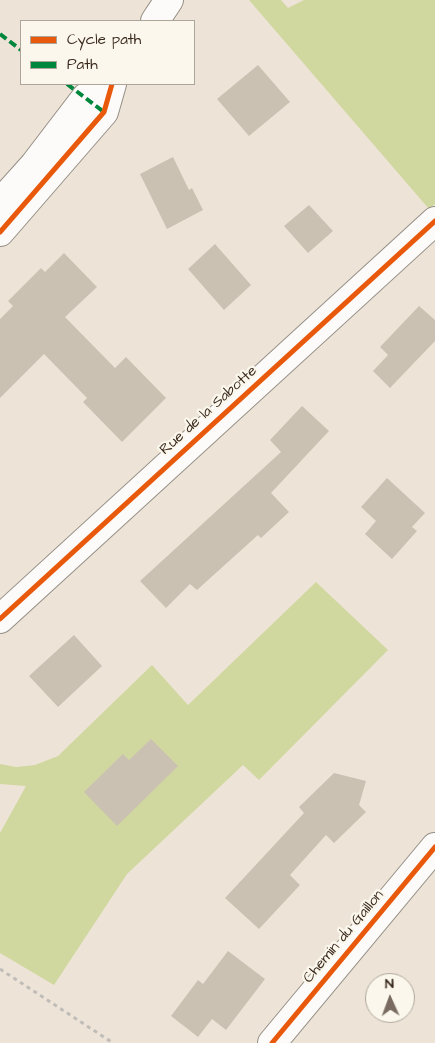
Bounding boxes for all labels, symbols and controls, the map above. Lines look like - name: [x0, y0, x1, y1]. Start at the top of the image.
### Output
- legend: [20, 20, 195, 85]
- text: Cycle path: [67, 29, 141, 50]
- text: Path: [67, 54, 98, 75]
- street label: Rue de la Sabotte: [157, 363, 261, 459]
- street label: Chemin du Gaillon: [300, 887, 388, 987]
- north arrow: [365, 973, 415, 1023]
- text: N: [385, 974, 394, 994]

